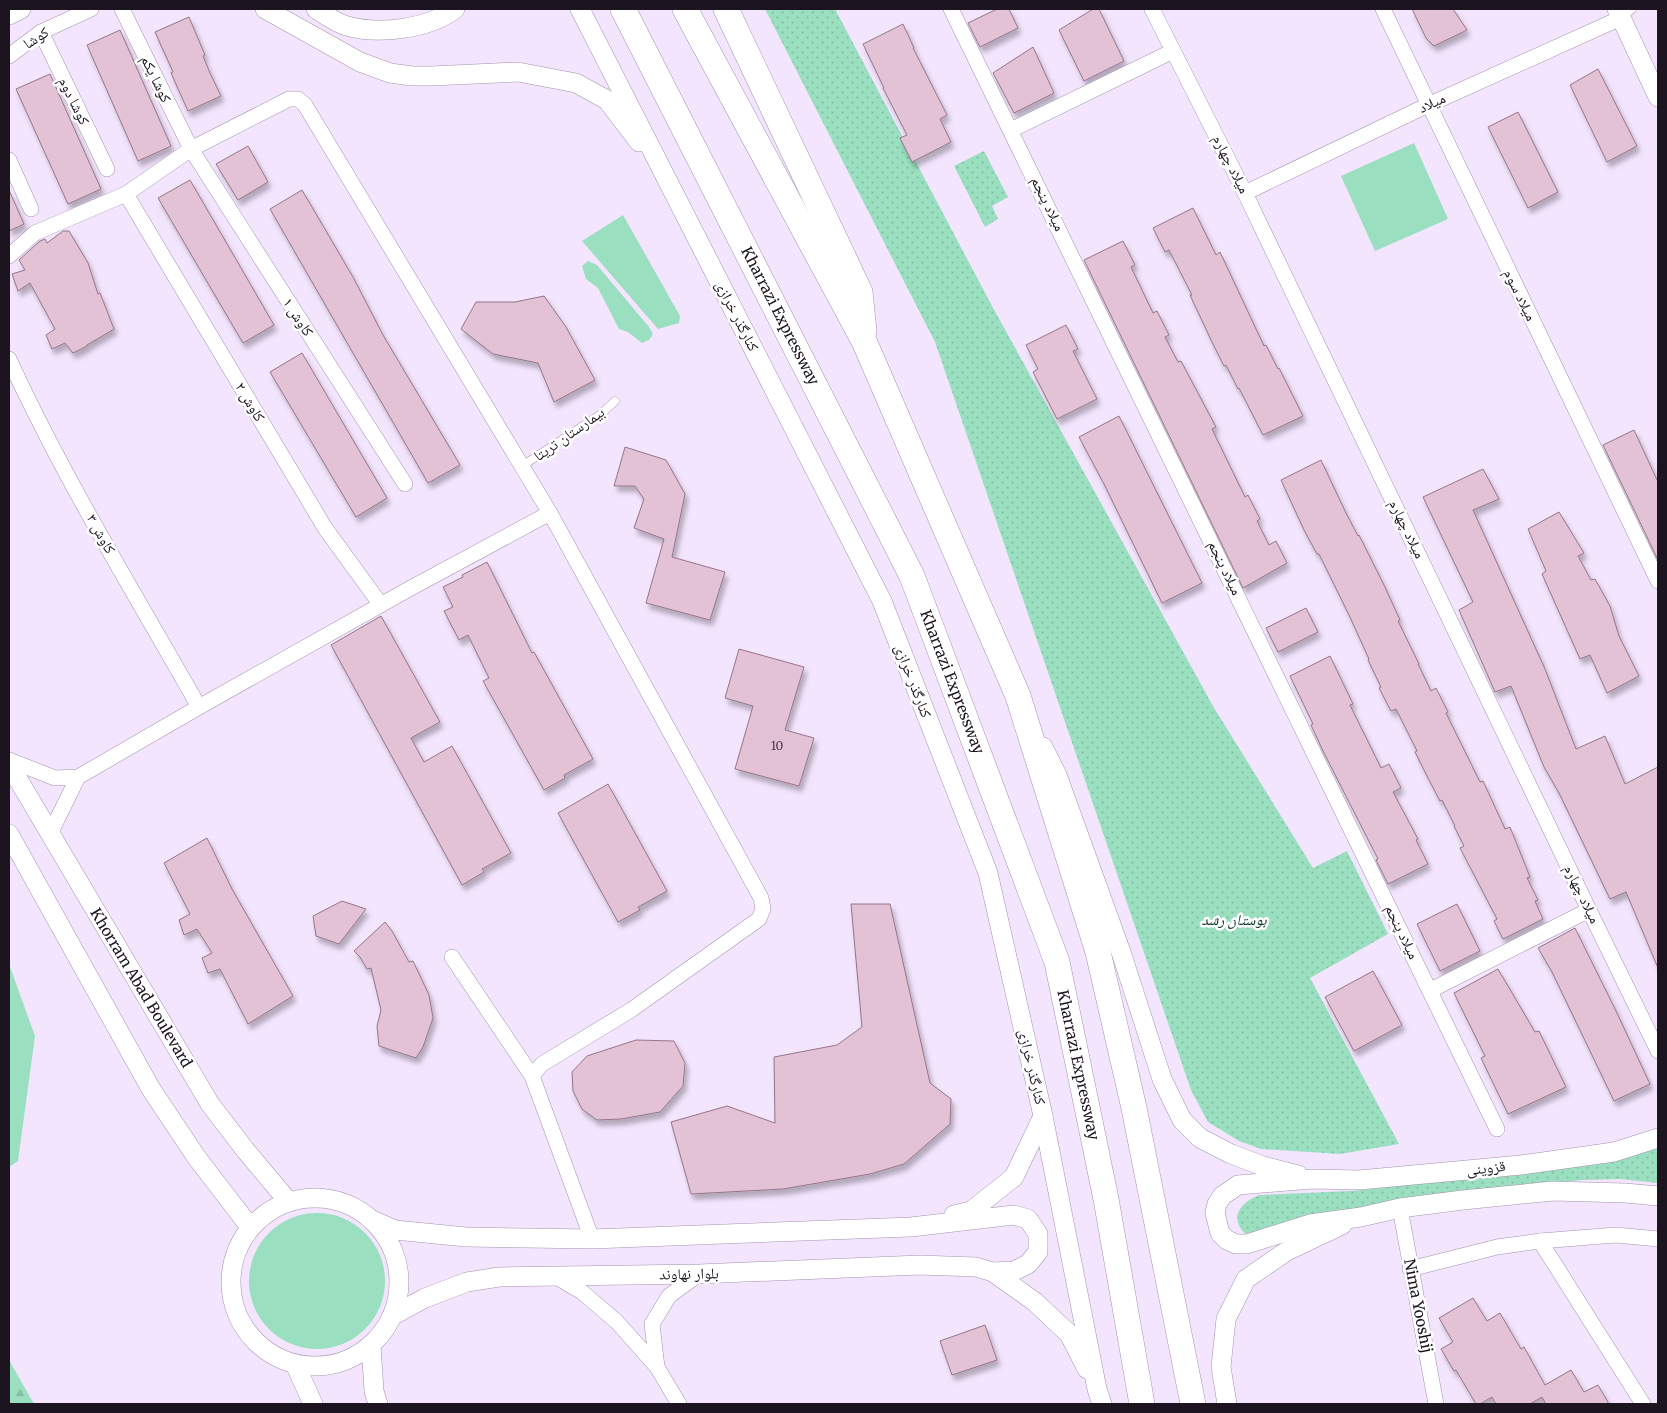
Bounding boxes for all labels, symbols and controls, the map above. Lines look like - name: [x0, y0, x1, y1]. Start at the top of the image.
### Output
- street label: کوشا: [19, 22, 52, 53]
- street label: کوشا یکم: [136, 52, 176, 106]
- street label: کوشا دوم: [54, 74, 94, 128]
- street label: میلاد: [1415, 88, 1448, 117]
- street label: میلاد چهارم: [1208, 131, 1254, 197]
- street label: میلاد پنجم: [1026, 173, 1070, 235]
- street label: Kharrazi Expressway: [737, 243, 824, 388]
- street label: میلاد سوم: [1499, 266, 1541, 324]
- street label: کنارگذر خرازی: [711, 277, 763, 355]
- street label: کاوش ۱: [278, 294, 318, 340]
- street label: کاوش ۲: [230, 379, 270, 425]
- street label: بیمارستان تریتا: [530, 402, 608, 466]
- street label: میلاد چهارم: [1384, 496, 1430, 562]
- street label: کاوش ۳: [82, 511, 120, 557]
- street label: میلاد پنجم: [1203, 537, 1247, 599]
- street label: Kharrazi Expressway: [916, 607, 989, 757]
- street label: کنارگذر خرازی: [890, 641, 936, 721]
- house number: 10: [771, 738, 784, 753]
- street label: میلاد چهارم: [1559, 861, 1605, 927]
- street label: میلاد پنجم: [1380, 901, 1424, 963]
- street label: Khorram Abad Boulevard: [86, 905, 197, 1071]
- park label: بوستان رشد: [1201, 910, 1267, 929]
- street label: Kharrazi Expressway: [1053, 988, 1104, 1142]
- street label: کنارگذر خرازی: [1014, 1027, 1050, 1107]
- street label: قزوینی: [1465, 1156, 1507, 1180]
- street label: Nima Yooshij: [1400, 1257, 1437, 1355]
- street label: بلوار نهاوند: [659, 1263, 719, 1284]

